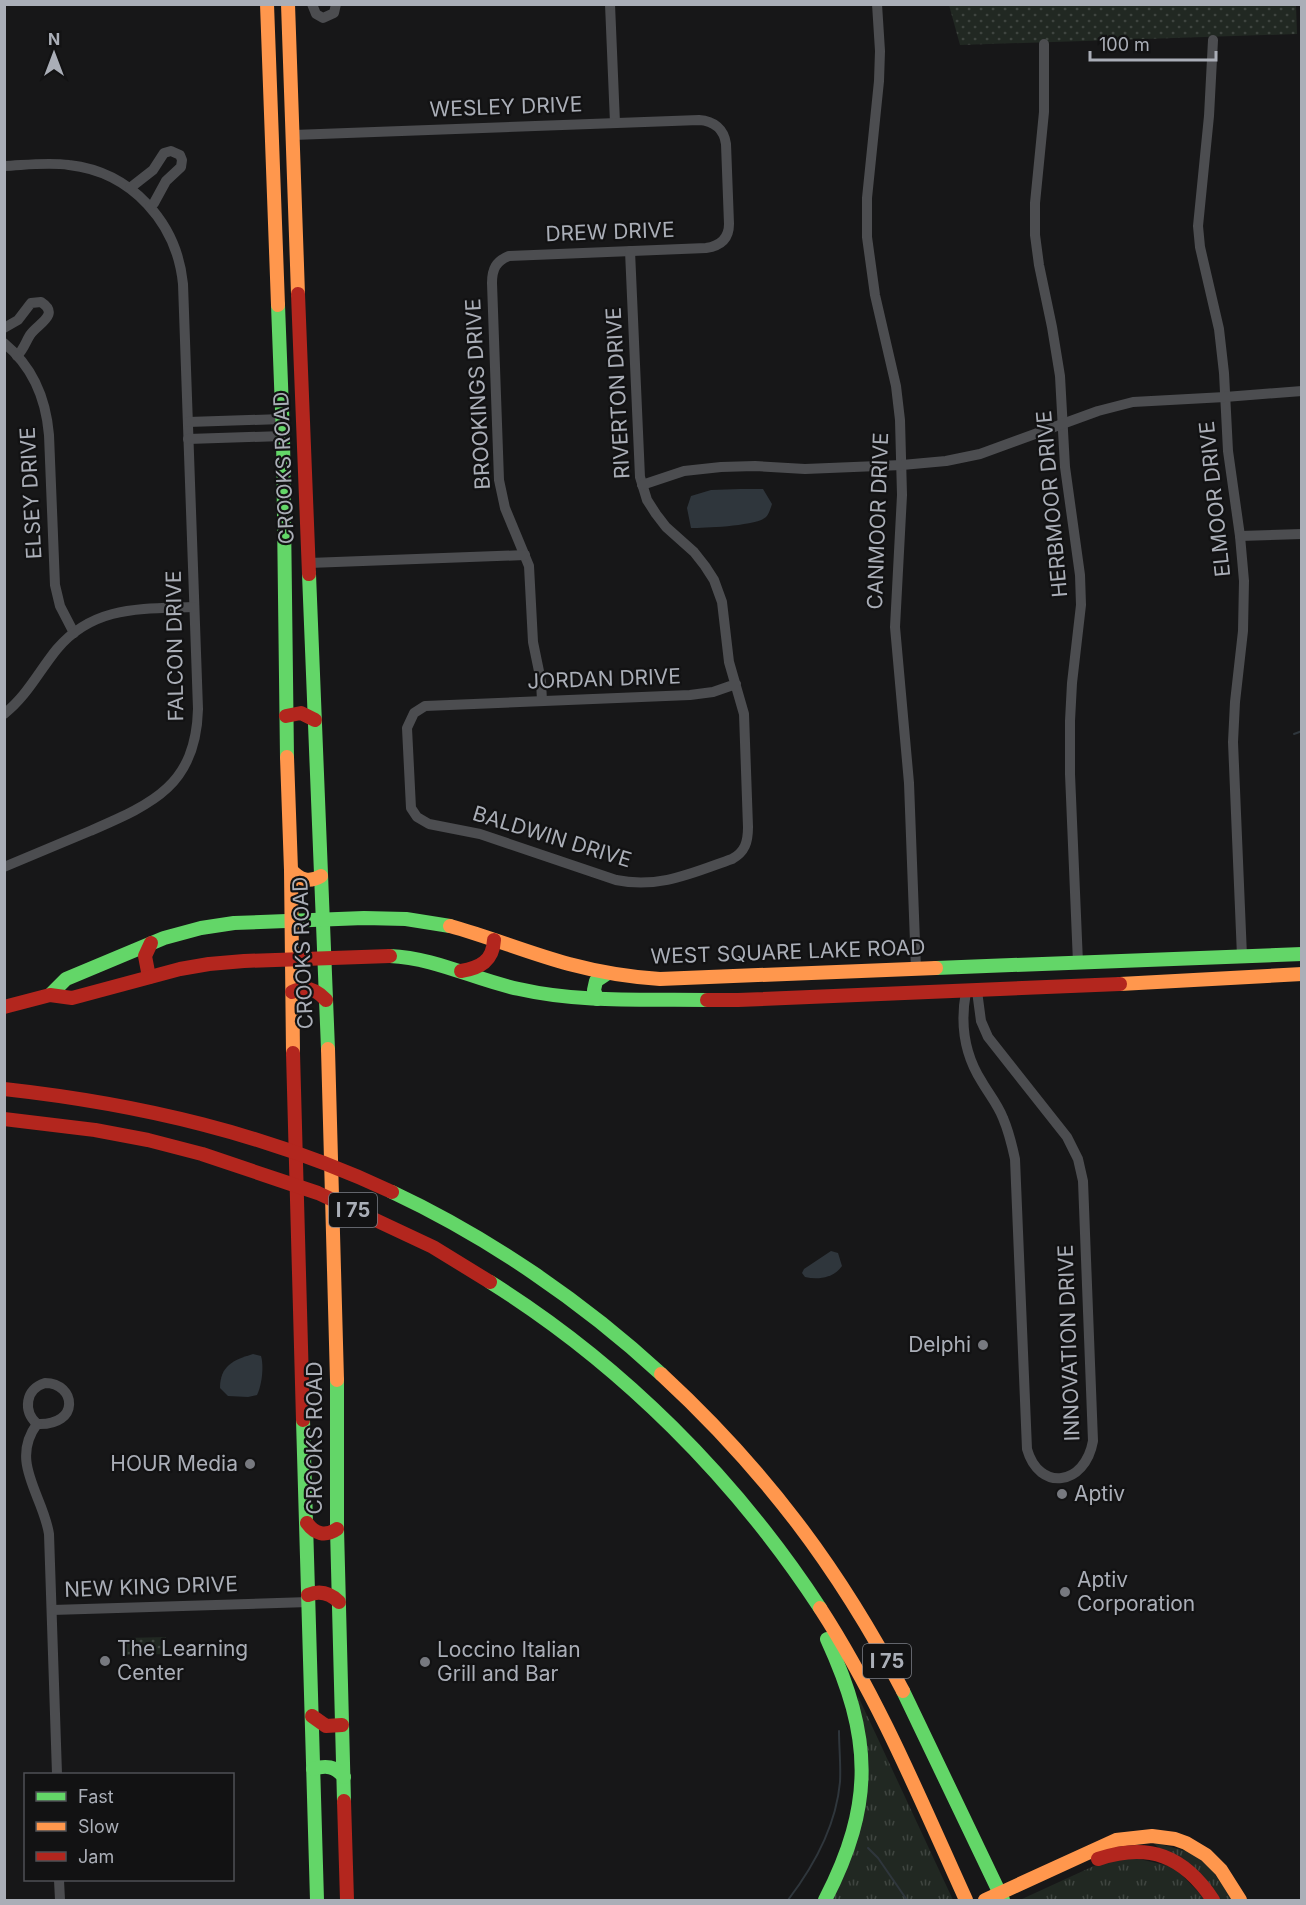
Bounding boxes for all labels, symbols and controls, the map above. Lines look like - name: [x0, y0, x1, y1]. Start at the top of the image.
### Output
- north arrow: [24, 24, 84, 84]
- scale bar: [1090, 24, 1216, 62]
- text: N: [48, 29, 60, 49]
- text: 100 m: [1099, 34, 1150, 55]
- street label: WESLEY DRIVE: [429, 91, 583, 122]
- street label: DREW DRIVE: [545, 217, 675, 246]
- street label: BROOKINGS DRIVE: [460, 298, 495, 490]
- street label: RIVERTON DRIVE: [601, 307, 634, 480]
- street label: CROOKS ROAD: [268, 391, 299, 545]
- street label: HERBMOOR DRIVE: [1031, 410, 1072, 598]
- street label: ELMOOR DRIVE: [1194, 420, 1235, 578]
- street label: ELSEY DRIVE: [15, 426, 46, 560]
- street label: CANMOOR DRIVE: [862, 432, 893, 610]
- street label: FALCON DRIVE: [161, 570, 188, 722]
- street label: JORDAN DRIVE: [527, 663, 681, 694]
- street label: BALDWIN DRIVE: [470, 800, 635, 873]
- street label: CROOKS ROAD: [287, 876, 318, 1030]
- street label: WEST SQUARE LAKE ROAD: [650, 934, 926, 969]
- road number: I 75: [329, 1193, 377, 1227]
- street label: INNOVATION DRIVE: [1053, 1244, 1084, 1442]
- place label: Delphi: [908, 1332, 971, 1357]
- marker: Delphi: [976, 1338, 990, 1352]
- street label: CROOKS ROAD: [302, 1362, 327, 1514]
- place label: HOUR Media: [110, 1451, 238, 1476]
- marker: HOUR Media: [243, 1457, 257, 1471]
- place label: Aptiv: [1074, 1481, 1125, 1506]
- marker: Aptiv: [1055, 1487, 1069, 1501]
- place label: Aptiv Corporation: [1077, 1567, 1195, 1616]
- street label: NEW KING DRIVE: [64, 1571, 238, 1602]
- marker: Aptiv Corporation: [1058, 1585, 1072, 1599]
- place label: The Learning Center: [117, 1636, 248, 1685]
- place label: Loccino Italian Grill and Bar: [437, 1637, 581, 1686]
- road number: I 75: [863, 1644, 911, 1678]
- marker: The Learning Center: [98, 1654, 112, 1668]
- marker: Loccino Italian Grill and Bar: [418, 1655, 432, 1669]
- legend: [24, 1773, 234, 1881]
- text: Fast: [78, 1786, 114, 1807]
- text: Slow: [78, 1816, 119, 1837]
- text: Jam: [78, 1846, 114, 1867]

